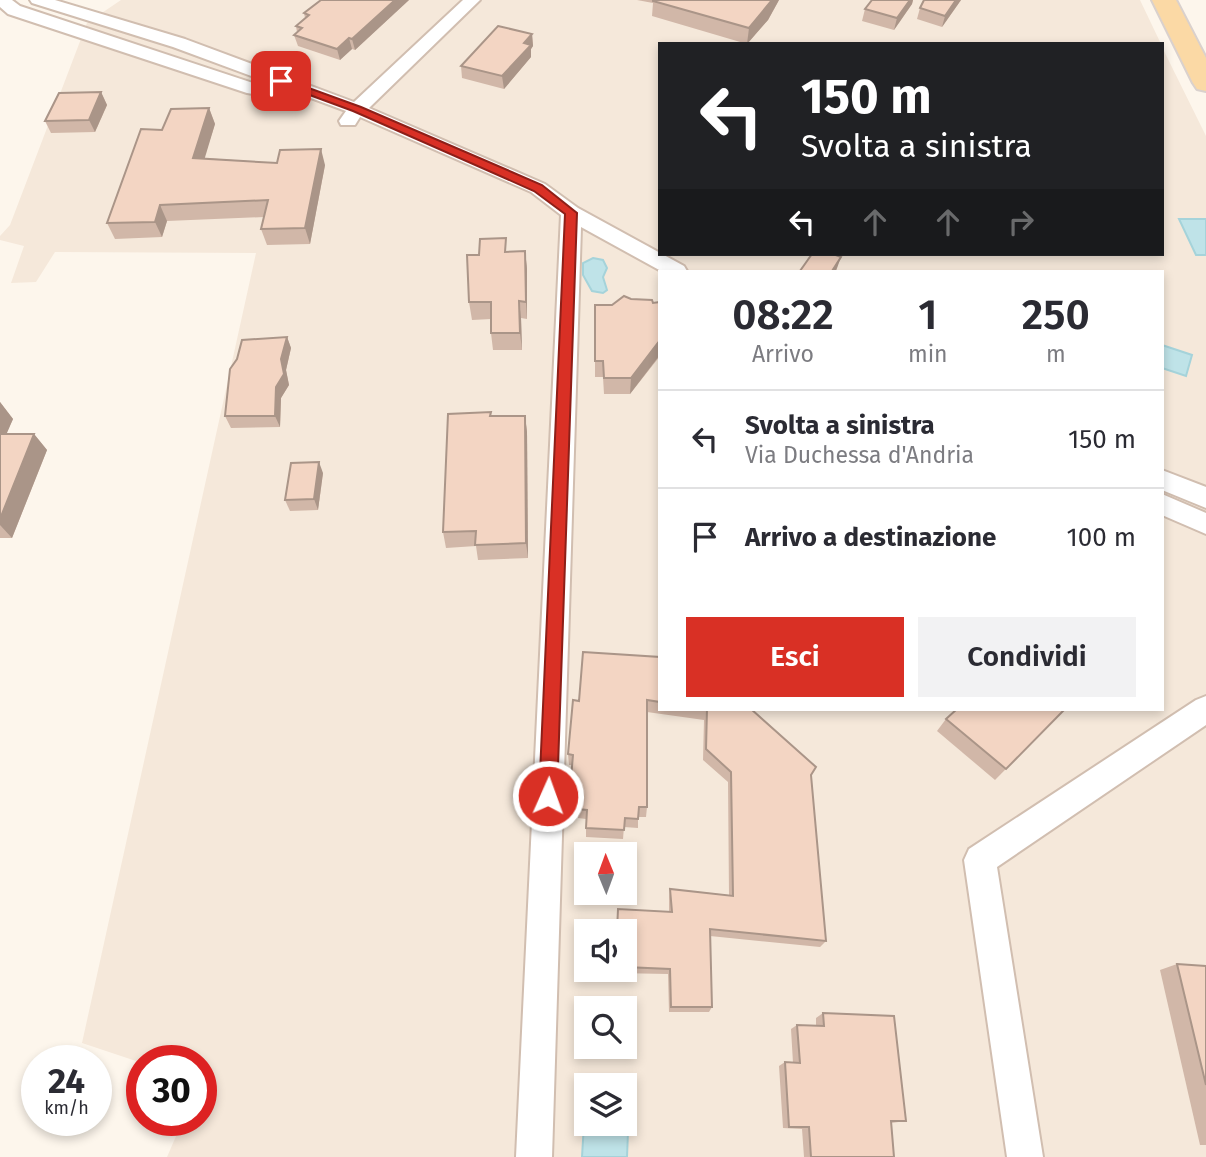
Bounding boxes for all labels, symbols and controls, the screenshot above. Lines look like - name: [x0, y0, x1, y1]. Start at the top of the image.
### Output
- pin: [251, 51, 311, 111]
- icon: arrive: [262, 62, 300, 100]
- text: 150 m: [801, 67, 932, 126]
- icon: left: [686, 70, 777, 161]
- text: Svolta a sinistra: [801, 127, 1032, 165]
- icon: left: [783, 203, 821, 241]
- icon: ahead: [856, 203, 894, 241]
- icon: ahead: [929, 203, 967, 241]
- icon: right: [1002, 203, 1040, 241]
- text: 08:22: [732, 290, 834, 340]
- text: 1: [918, 290, 937, 340]
- text: 250: [1022, 290, 1090, 340]
- text: Arrivo: [752, 340, 814, 368]
- text: min: [908, 340, 948, 368]
- text: m: [1046, 340, 1066, 368]
- text: Svolta a sinistra: [745, 410, 935, 441]
- icon: left: [686, 420, 724, 458]
- text: 150 m: [1068, 424, 1136, 455]
- text: Via Duchessa d'Andria: [745, 441, 974, 469]
- icon: arrive: [686, 518, 724, 556]
- text: Arrivo a destinazione: [745, 522, 996, 553]
- text: 100 m: [1067, 522, 1136, 553]
- button: Esci: [686, 617, 904, 697]
- button: Condividi: [918, 617, 1136, 697]
- position arrow: [511, 759, 585, 833]
- north arrow: [574, 842, 637, 905]
- map controls: [574, 842, 637, 1136]
- button: sound: [574, 919, 637, 982]
- button: search: [574, 996, 637, 1059]
- speed limit sign: 30: [126, 1045, 217, 1136]
- text: 24: [48, 1060, 85, 1102]
- button: layers: [574, 1073, 637, 1136]
- text: km/h: [44, 1097, 89, 1119]

